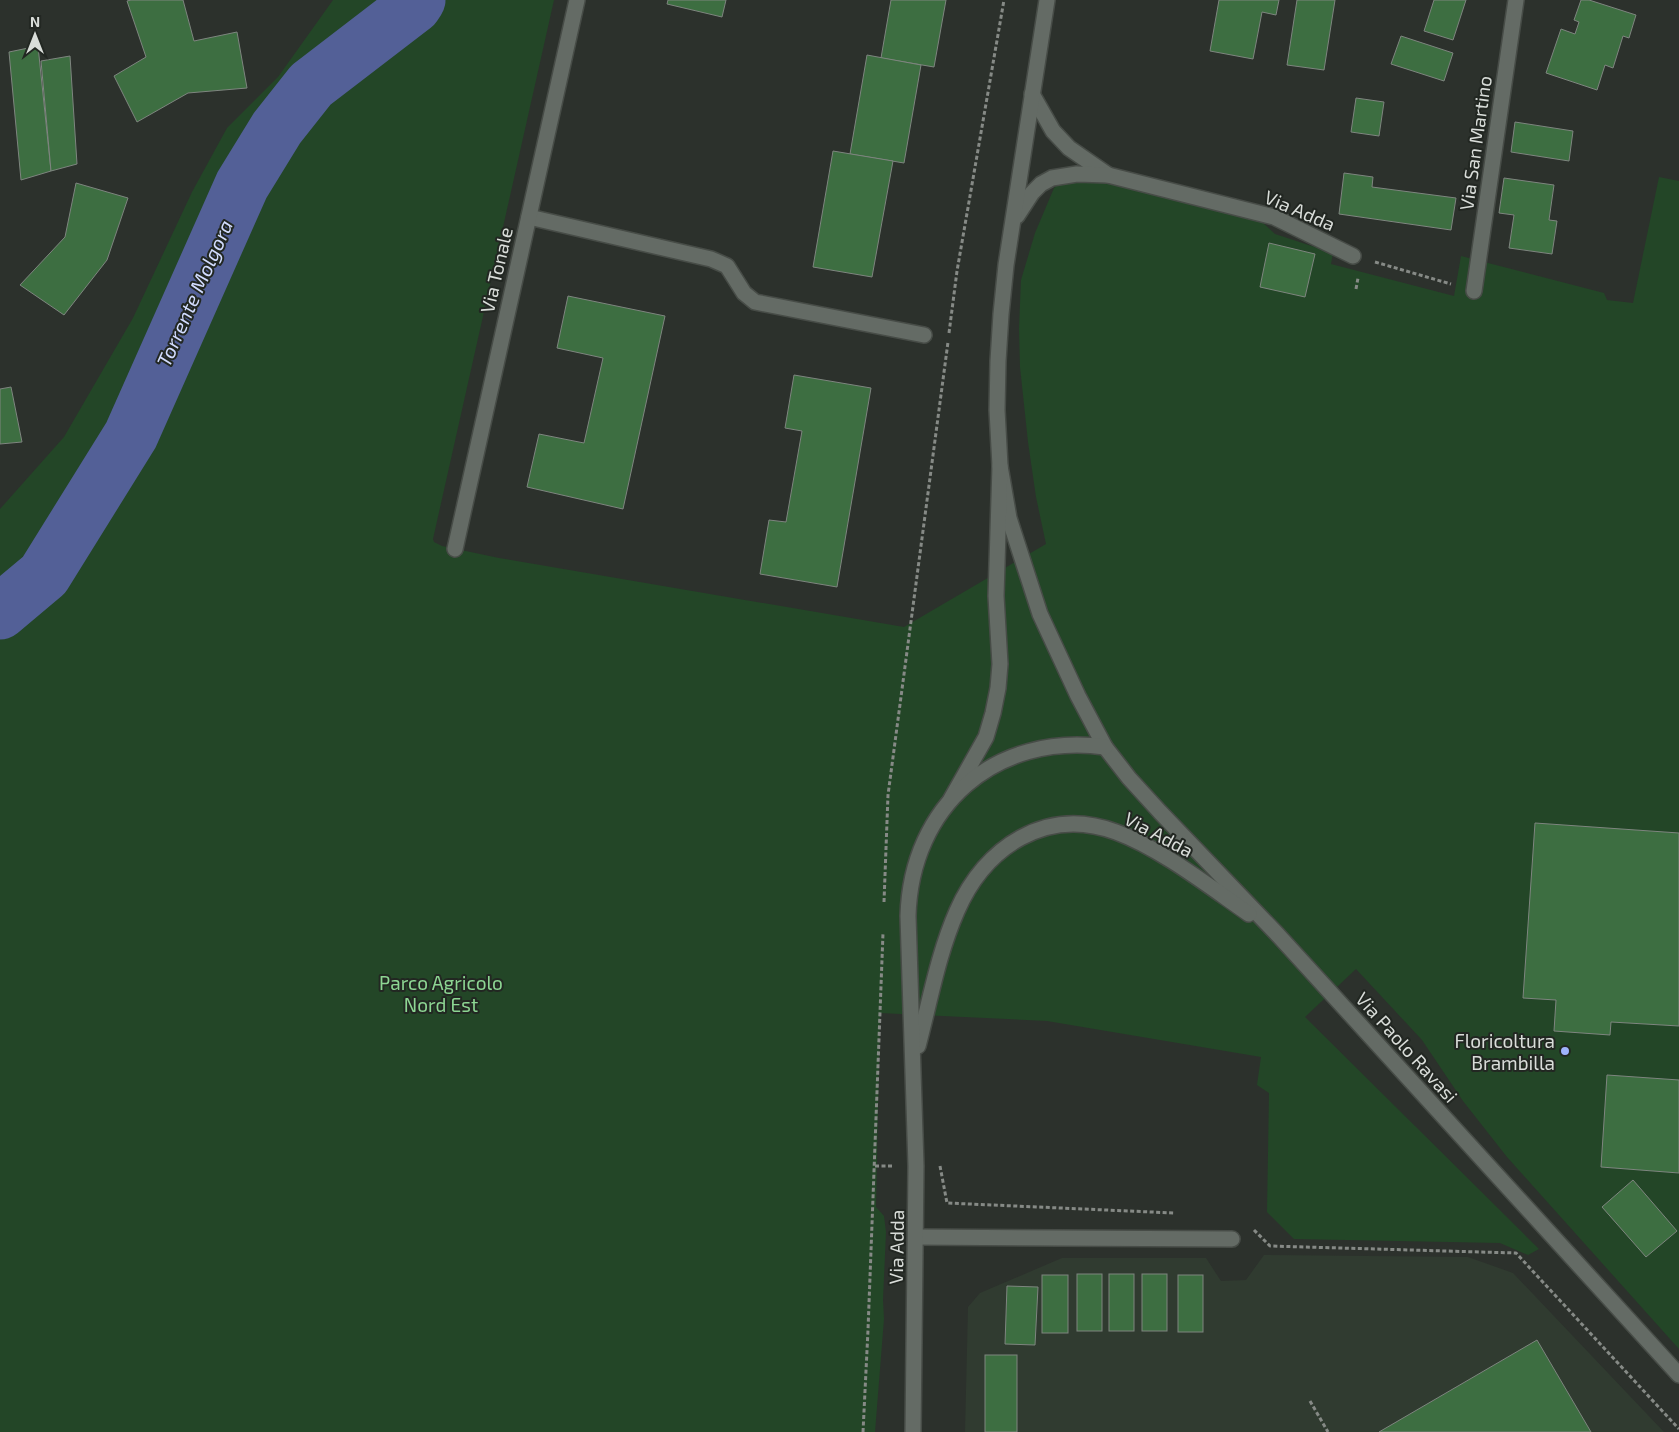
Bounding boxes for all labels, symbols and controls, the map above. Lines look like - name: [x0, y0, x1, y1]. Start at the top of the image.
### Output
- north arrow: [10, 10, 60, 60]
- text: N: [30, 13, 40, 30]
- street label: Via San Martino: [1454, 74, 1496, 212]
- street label: Via Adda: [1261, 185, 1339, 235]
- water label: Torrente Molgora: [151, 216, 237, 370]
- street label: Via Tonale: [475, 225, 517, 315]
- street label: Via Adda: [1121, 806, 1197, 862]
- park label: Parco Agricolo Nord Est: [379, 971, 503, 1016]
- street label: Via Paolo Ravasi: [1351, 987, 1463, 1107]
- place label: Floricoltura Brambilla: [1454, 1029, 1555, 1074]
- marker: Floricoltura Brambilla: [1559, 1045, 1571, 1057]
- street label: Via Adda: [884, 1210, 908, 1284]

